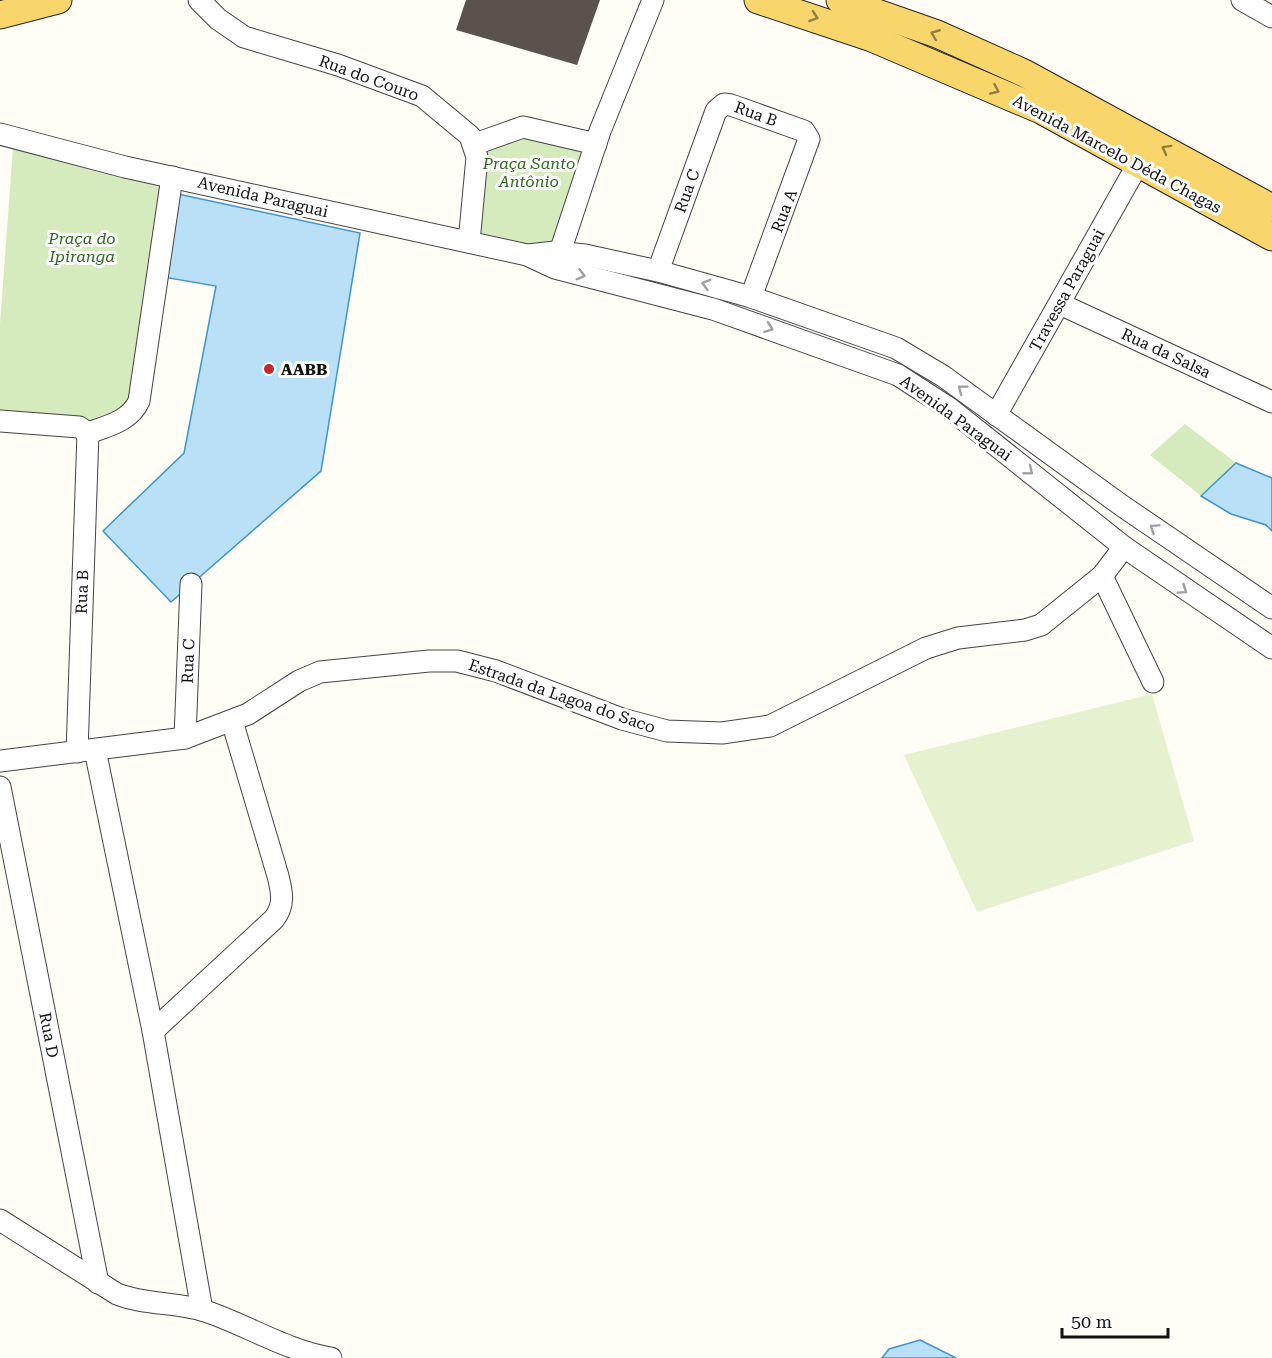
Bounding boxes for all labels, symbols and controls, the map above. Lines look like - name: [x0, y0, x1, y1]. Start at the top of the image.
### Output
- one-way arrow: [808, 10, 819, 23]
- one-way arrow: [931, 29, 942, 41]
- street label: Rua do Couro: [316, 51, 422, 105]
- one-way arrow: [989, 82, 1000, 94]
- street label: Avenida Marcelo Déda Chagas: [1010, 91, 1225, 217]
- street label: Rua B: [732, 98, 780, 130]
- one-way arrow: [1161, 145, 1172, 157]
- park label: Praça Santo Antônio: [482, 154, 575, 191]
- street label: Rua C: [670, 167, 704, 215]
- street label: Avenida Paraguai: [196, 173, 330, 221]
- street label: Rua A: [767, 186, 801, 235]
- street label: Travessa Paraguai: [1025, 225, 1109, 355]
- park label: Praça do Ipiranga: [47, 229, 116, 266]
- one-way arrow: [576, 267, 586, 280]
- one-way arrow: [701, 279, 711, 291]
- one-way arrow: [763, 320, 774, 333]
- street label: Rua da Salsa: [1118, 324, 1214, 382]
- place label: AABB: [281, 360, 327, 379]
- marker: AABB: [262, 362, 276, 376]
- street label: Avenida Paraguai: [896, 371, 1016, 465]
- one-way arrow: [957, 386, 968, 397]
- one-way arrow: [1022, 463, 1033, 474]
- one-way arrow: [1150, 524, 1161, 535]
- street label: Rua B: [72, 570, 92, 614]
- one-way arrow: [1177, 583, 1188, 594]
- street label: Rua C: [178, 638, 198, 684]
- street label: Estrada da Lagoa do Saco: [466, 655, 658, 737]
- street label: Rua D: [35, 1011, 63, 1059]
- scale bar: [1062, 1301, 1168, 1339]
- text: 50 m: [1071, 1311, 1112, 1332]

